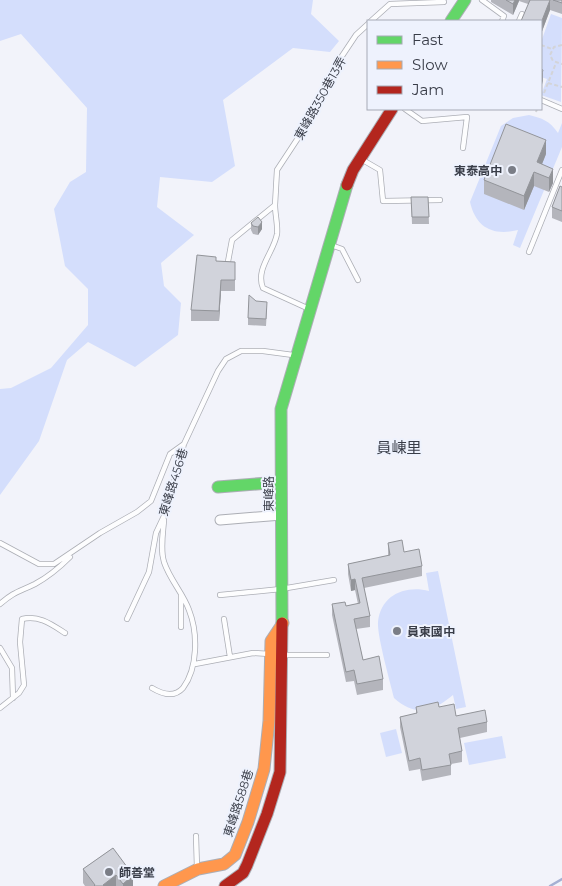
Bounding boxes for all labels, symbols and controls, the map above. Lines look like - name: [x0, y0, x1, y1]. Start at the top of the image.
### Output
- legend: [367, 20, 542, 110]
- text: Fast: [412, 30, 443, 49]
- street label: 東峰路350巷13弄: [291, 54, 349, 142]
- text: Slow: [412, 55, 448, 74]
- text: Jam: [411, 80, 444, 99]
- place label: 東泰高中: [454, 163, 502, 178]
- marker: 東泰高中: [506, 164, 518, 176]
- district label: 員崠里: [376, 438, 422, 457]
- street label: 東峰路456巷: [156, 446, 190, 518]
- street label: 東峰路: [261, 476, 276, 512]
- place label: 員東國中: [407, 624, 455, 639]
- marker: 員東國中: [391, 625, 403, 637]
- street label: 東峰路588巷: [220, 767, 256, 839]
- place label: 師善堂: [119, 865, 155, 880]
- marker: 師善堂: [103, 866, 115, 878]

